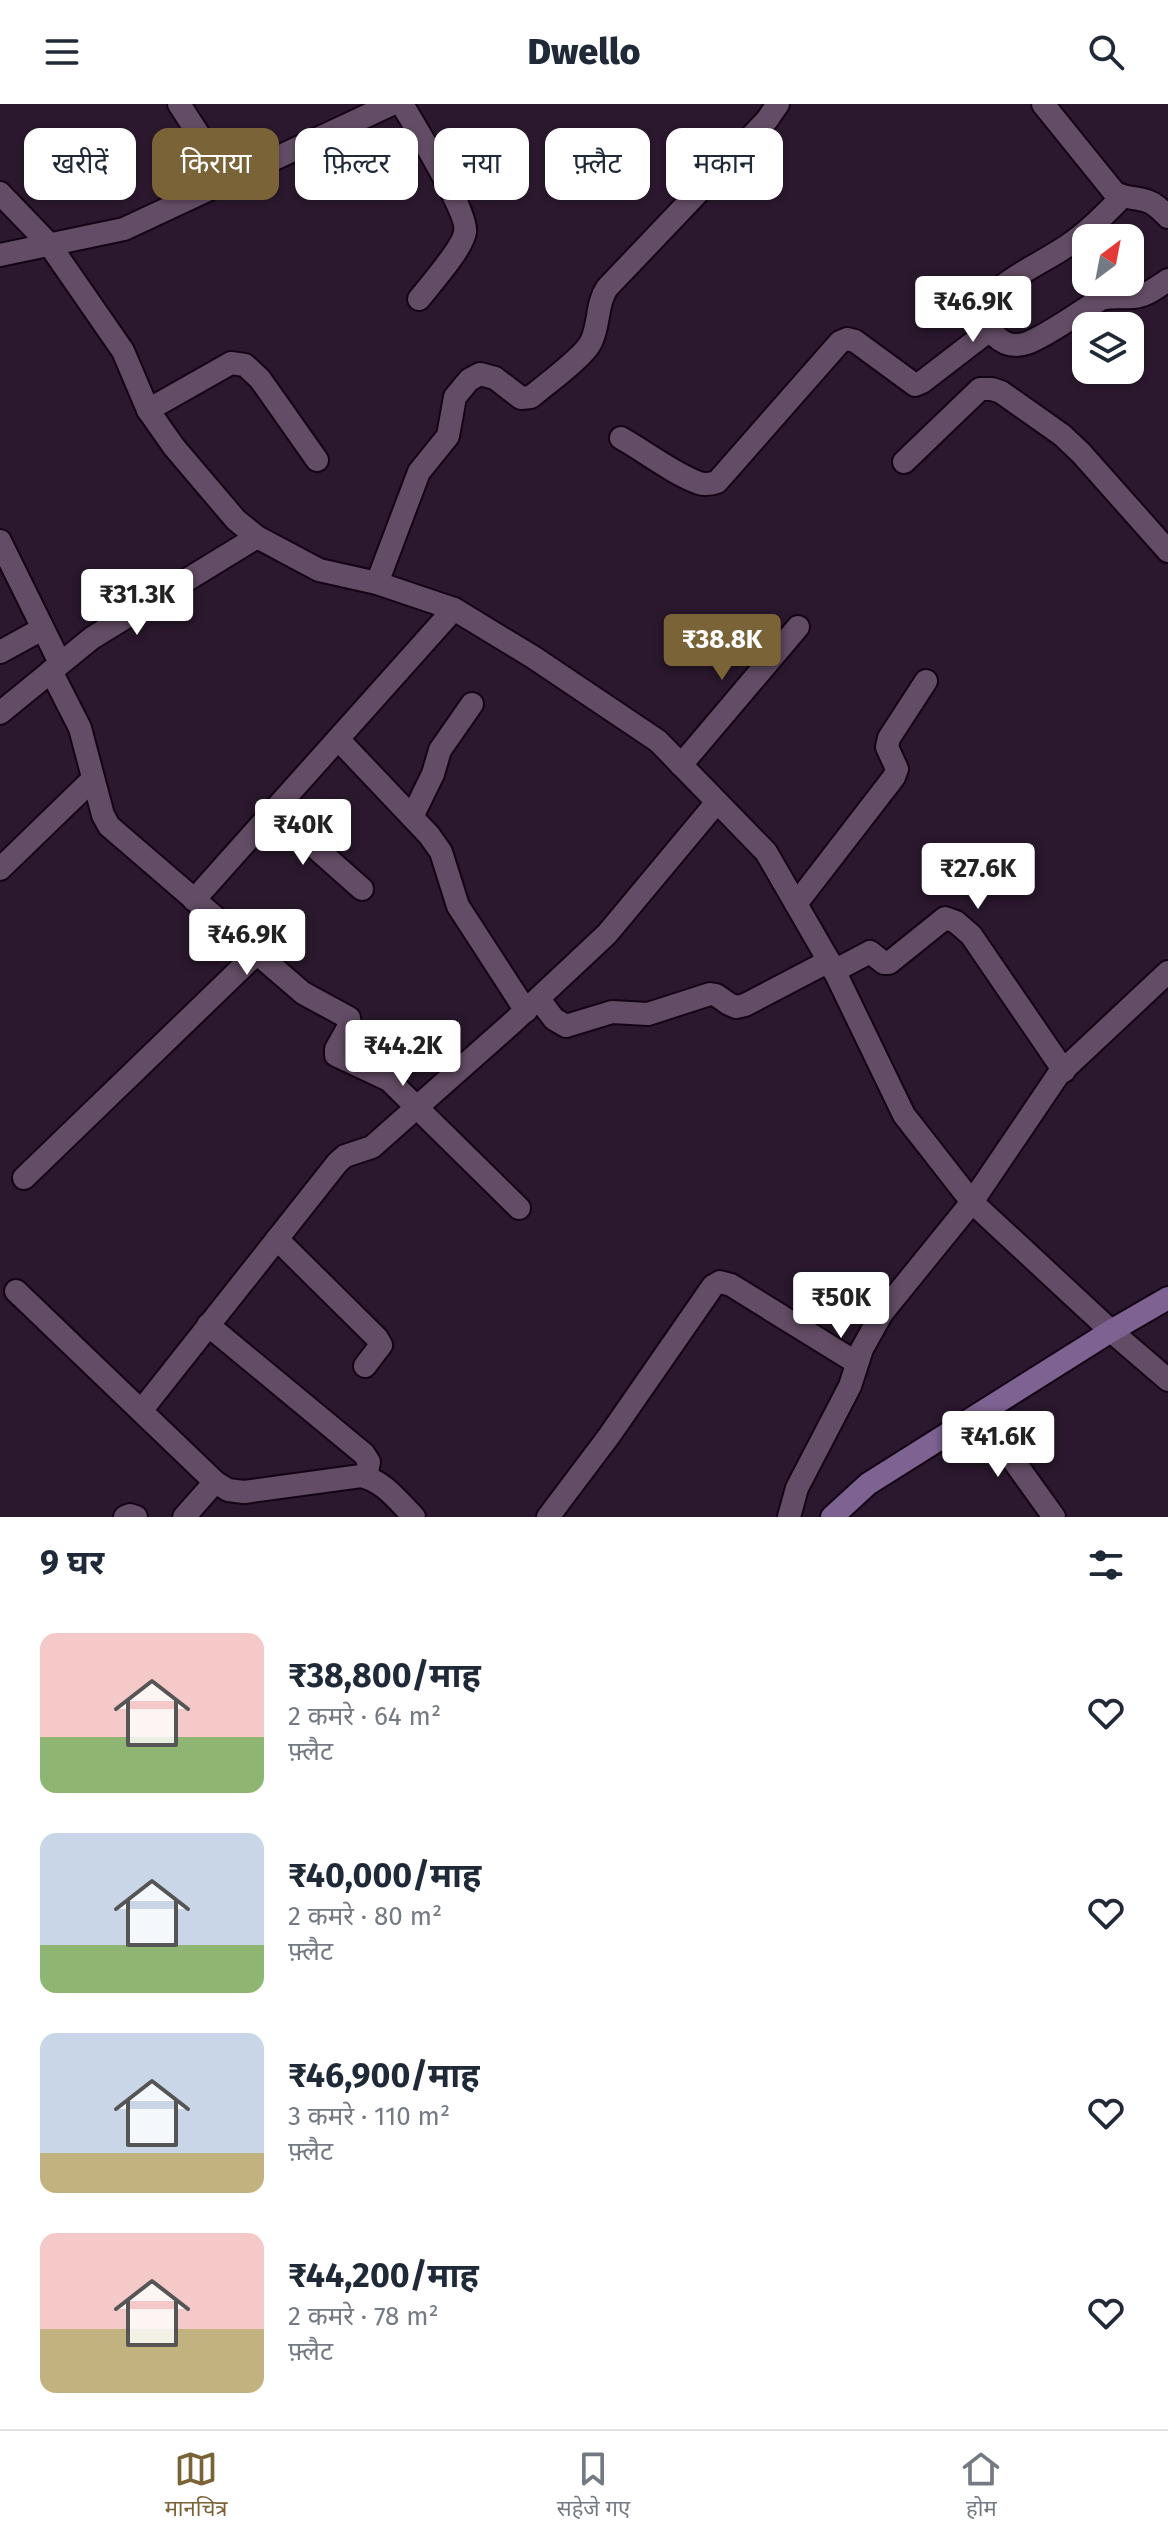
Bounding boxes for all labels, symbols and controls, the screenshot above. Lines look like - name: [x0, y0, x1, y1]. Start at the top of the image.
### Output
- icon: menu: [40, 30, 84, 74]
- text: Dwello: [527, 30, 641, 74]
- icon: search: [1084, 30, 1128, 74]
- chip: खरीदें: [24, 128, 136, 200]
- chip: किराया: [152, 128, 279, 200]
- chip: फ़िल्टर: [295, 128, 418, 200]
- chip: नया: [434, 128, 529, 200]
- chip: फ़्लैट: [545, 128, 650, 200]
- chip: मकान: [666, 128, 783, 200]
- north arrow: [1072, 224, 1144, 296]
- map controls: [1072, 224, 1144, 384]
- pin: ₹46.9K: [908, 276, 1038, 344]
- text: ₹46.9K: [933, 286, 1013, 317]
- button: layers: [1072, 312, 1144, 384]
- pin: ₹31.3K: [72, 569, 202, 637]
- text: ₹31.3K: [99, 579, 175, 610]
- pin: ₹38.8K: [657, 614, 787, 682]
- text: ₹38.8K: [682, 624, 762, 655]
- pin: ₹40K: [256, 799, 350, 867]
- text: ₹40K: [273, 809, 333, 840]
- pin: ₹27.6K: [913, 843, 1043, 911]
- text: ₹27.6K: [940, 853, 1016, 884]
- pin: ₹46.9K: [182, 909, 312, 977]
- text: ₹46.9K: [207, 919, 287, 950]
- pin: ₹44.2K: [338, 1020, 468, 1088]
- text: ₹44.2K: [363, 1030, 443, 1061]
- pin: ₹50K: [794, 1272, 888, 1340]
- text: ₹50K: [811, 1282, 871, 1313]
- pin: ₹41.6K: [933, 1411, 1063, 1479]
- text: ₹41.6K: [960, 1421, 1036, 1452]
- text: 9 घर: [40, 1542, 104, 1583]
- icon: filters: [1084, 1543, 1128, 1587]
- text: ₹38,800/माह: [288, 1655, 481, 1696]
- icon: home: [104, 1665, 200, 1761]
- icon: heart: [1084, 1691, 1128, 1735]
- text: 2 कमरे · 64 m²: [288, 1701, 441, 1732]
- text: फ़्लैट: [288, 1736, 333, 1767]
- text: ₹40,000/माह: [288, 1855, 481, 1896]
- icon: home: [104, 1865, 200, 1961]
- icon: heart: [1084, 1891, 1128, 1935]
- text: 2 कमरे · 80 m²: [288, 1901, 442, 1932]
- text: फ़्लैट: [288, 1936, 333, 1967]
- text: ₹46,900/माह: [288, 2055, 479, 2096]
- icon: home: [104, 2065, 200, 2161]
- icon: heart: [1084, 2091, 1128, 2135]
- text: 3 कमरे · 110 m²: [288, 2101, 450, 2132]
- text: फ़्लैट: [288, 2136, 333, 2167]
- text: ₹44,200/माह: [288, 2255, 479, 2296]
- icon: home: [104, 2265, 200, 2361]
- icon: heart: [1084, 2291, 1128, 2335]
- text: 2 कमरे · 78 m²: [288, 2301, 439, 2332]
- text: फ़्लैट: [288, 2336, 333, 2367]
- tab: मानचित्र: [165, 2447, 228, 2525]
- tab: सहेजे गए: [557, 2447, 630, 2525]
- tab: होम: [959, 2447, 1003, 2525]

